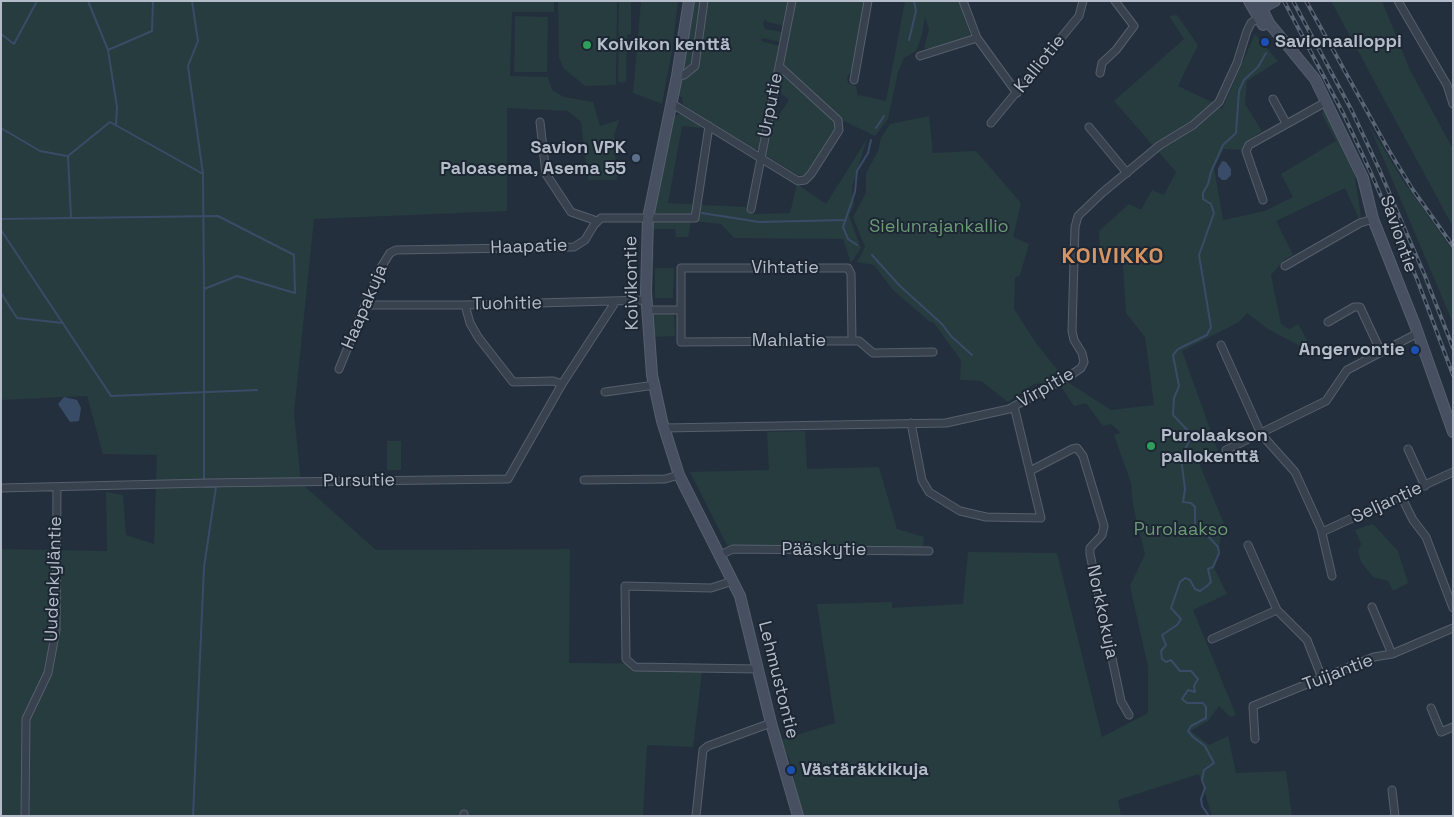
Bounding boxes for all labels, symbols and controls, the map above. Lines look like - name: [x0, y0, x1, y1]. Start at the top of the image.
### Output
- street label: Kalliotie: [1010, 31, 1070, 97]
- place label: Savionaalloppi: [1275, 31, 1402, 53]
- place label: Koivikon kenttä: [597, 34, 730, 56]
- marker: Savionaalloppi: [1259, 36, 1271, 48]
- marker: Koivikon kenttä: [581, 39, 593, 51]
- street label: Urputie: [754, 71, 788, 139]
- place label: Savion VPK Paloasema, Asema 55: [440, 137, 626, 180]
- marker: Savion VPK Paloasema, Asema 55: [630, 152, 642, 164]
- street label: Saviontie: [1375, 193, 1421, 275]
- park label: Sielunrajankallio: [869, 216, 1009, 238]
- street label: Haapatie: [490, 235, 568, 259]
- street label: Koivikontie: [620, 235, 644, 331]
- district label: KOIVIKKO: [1061, 244, 1165, 270]
- street label: Vihtatie: [751, 257, 819, 279]
- street label: Haapakuja: [337, 261, 393, 353]
- street label: Tuohitie: [472, 293, 542, 315]
- street label: Mahlatie: [752, 330, 826, 352]
- place label: Angervontie: [1299, 339, 1405, 361]
- marker: Angervontie: [1409, 344, 1421, 356]
- street label: Virpitie: [1014, 363, 1078, 413]
- place label: Purolaakson pallokenttä: [1161, 425, 1268, 468]
- marker: Purolaakson pallokenttä: [1145, 440, 1157, 452]
- street label: Pursutie: [323, 470, 395, 492]
- street label: Seljantie: [1348, 477, 1426, 529]
- street label: Uudenkyläntie: [41, 516, 67, 642]
- park label: Purolaakso: [1134, 519, 1228, 541]
- street label: Pääskytie: [782, 539, 866, 561]
- street label: Norkkokuja: [1082, 563, 1122, 661]
- street label: Lehmustontie: [753, 619, 803, 741]
- street label: Tuijantie: [1300, 650, 1376, 696]
- place label: Västäräkkikuja: [801, 759, 929, 781]
- marker: Västäräkkikuja: [785, 764, 797, 776]

